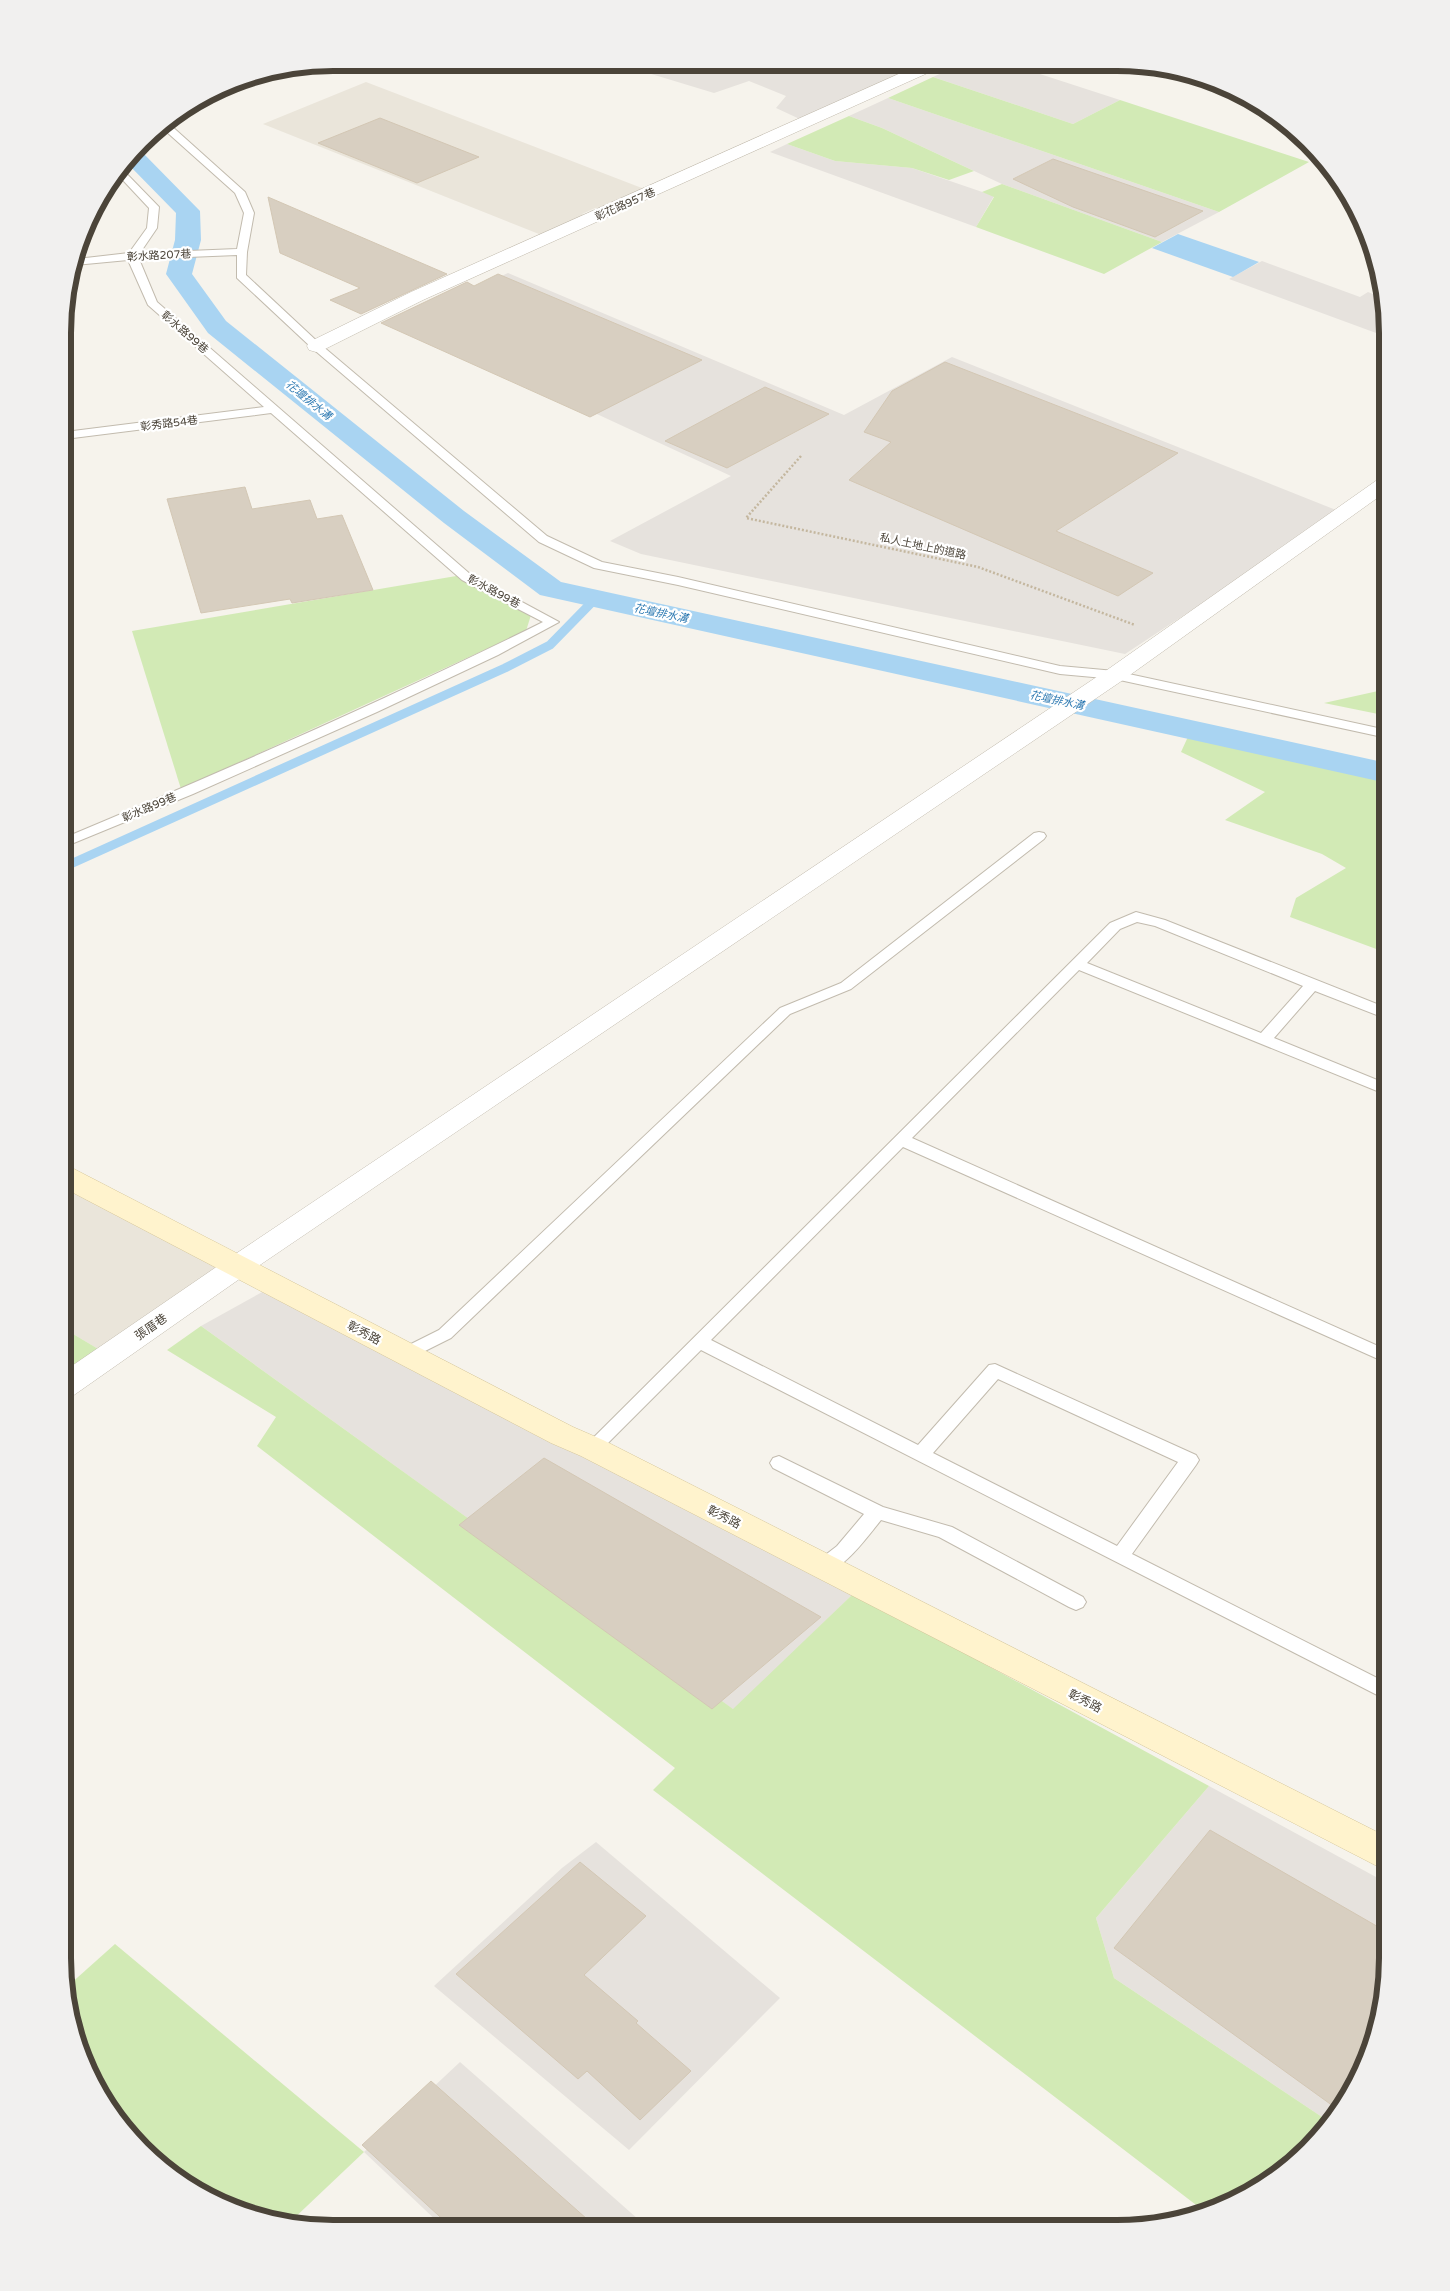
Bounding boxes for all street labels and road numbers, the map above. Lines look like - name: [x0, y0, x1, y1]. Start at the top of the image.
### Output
- street label: 彰花路957巷: [593, 185, 657, 224]
- street label: 彰水路207巷: [126, 247, 192, 264]
- street label: 彰水路99巷: [159, 309, 211, 356]
- street label: 彰秀路54巷: [140, 414, 199, 433]
- street label: 私人土地上的道路: [879, 531, 967, 562]
- street label: 彰水路99巷: [465, 572, 522, 611]
- street label: 彰水路99巷: [120, 790, 178, 825]
- street label: 張厝巷: [132, 1311, 170, 1343]
- street label: 彰秀路: [345, 1318, 383, 1348]
- street label: 彰秀路: [705, 1503, 743, 1531]
- street label: 彰秀路: [1066, 1687, 1104, 1715]

